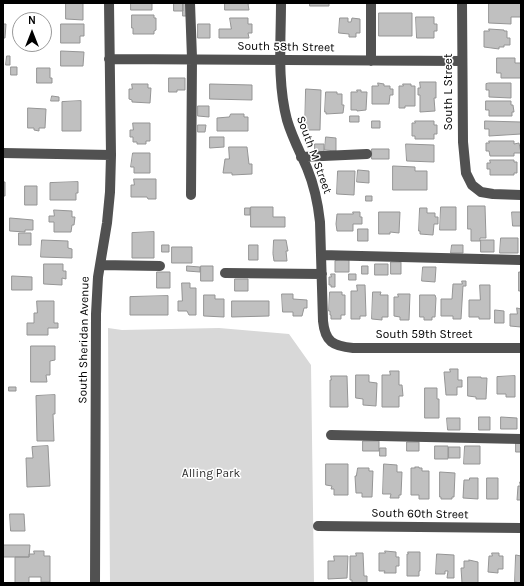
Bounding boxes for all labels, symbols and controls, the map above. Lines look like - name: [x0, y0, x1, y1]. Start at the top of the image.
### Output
- north arrow: [12, 12, 52, 52]
- text: N: [28, 14, 36, 27]
- street label: South 58th Street: [237, 39, 335, 55]
- street label: South L Street: [442, 53, 456, 131]
- street label: South M Street: [293, 114, 335, 196]
- street label: South Sheridan Avenue: [76, 276, 92, 404]
- street label: South 59th Street: [376, 328, 472, 342]
- park label: Alling Park: [182, 467, 240, 481]
- street label: South 60th Street: [371, 506, 469, 522]

